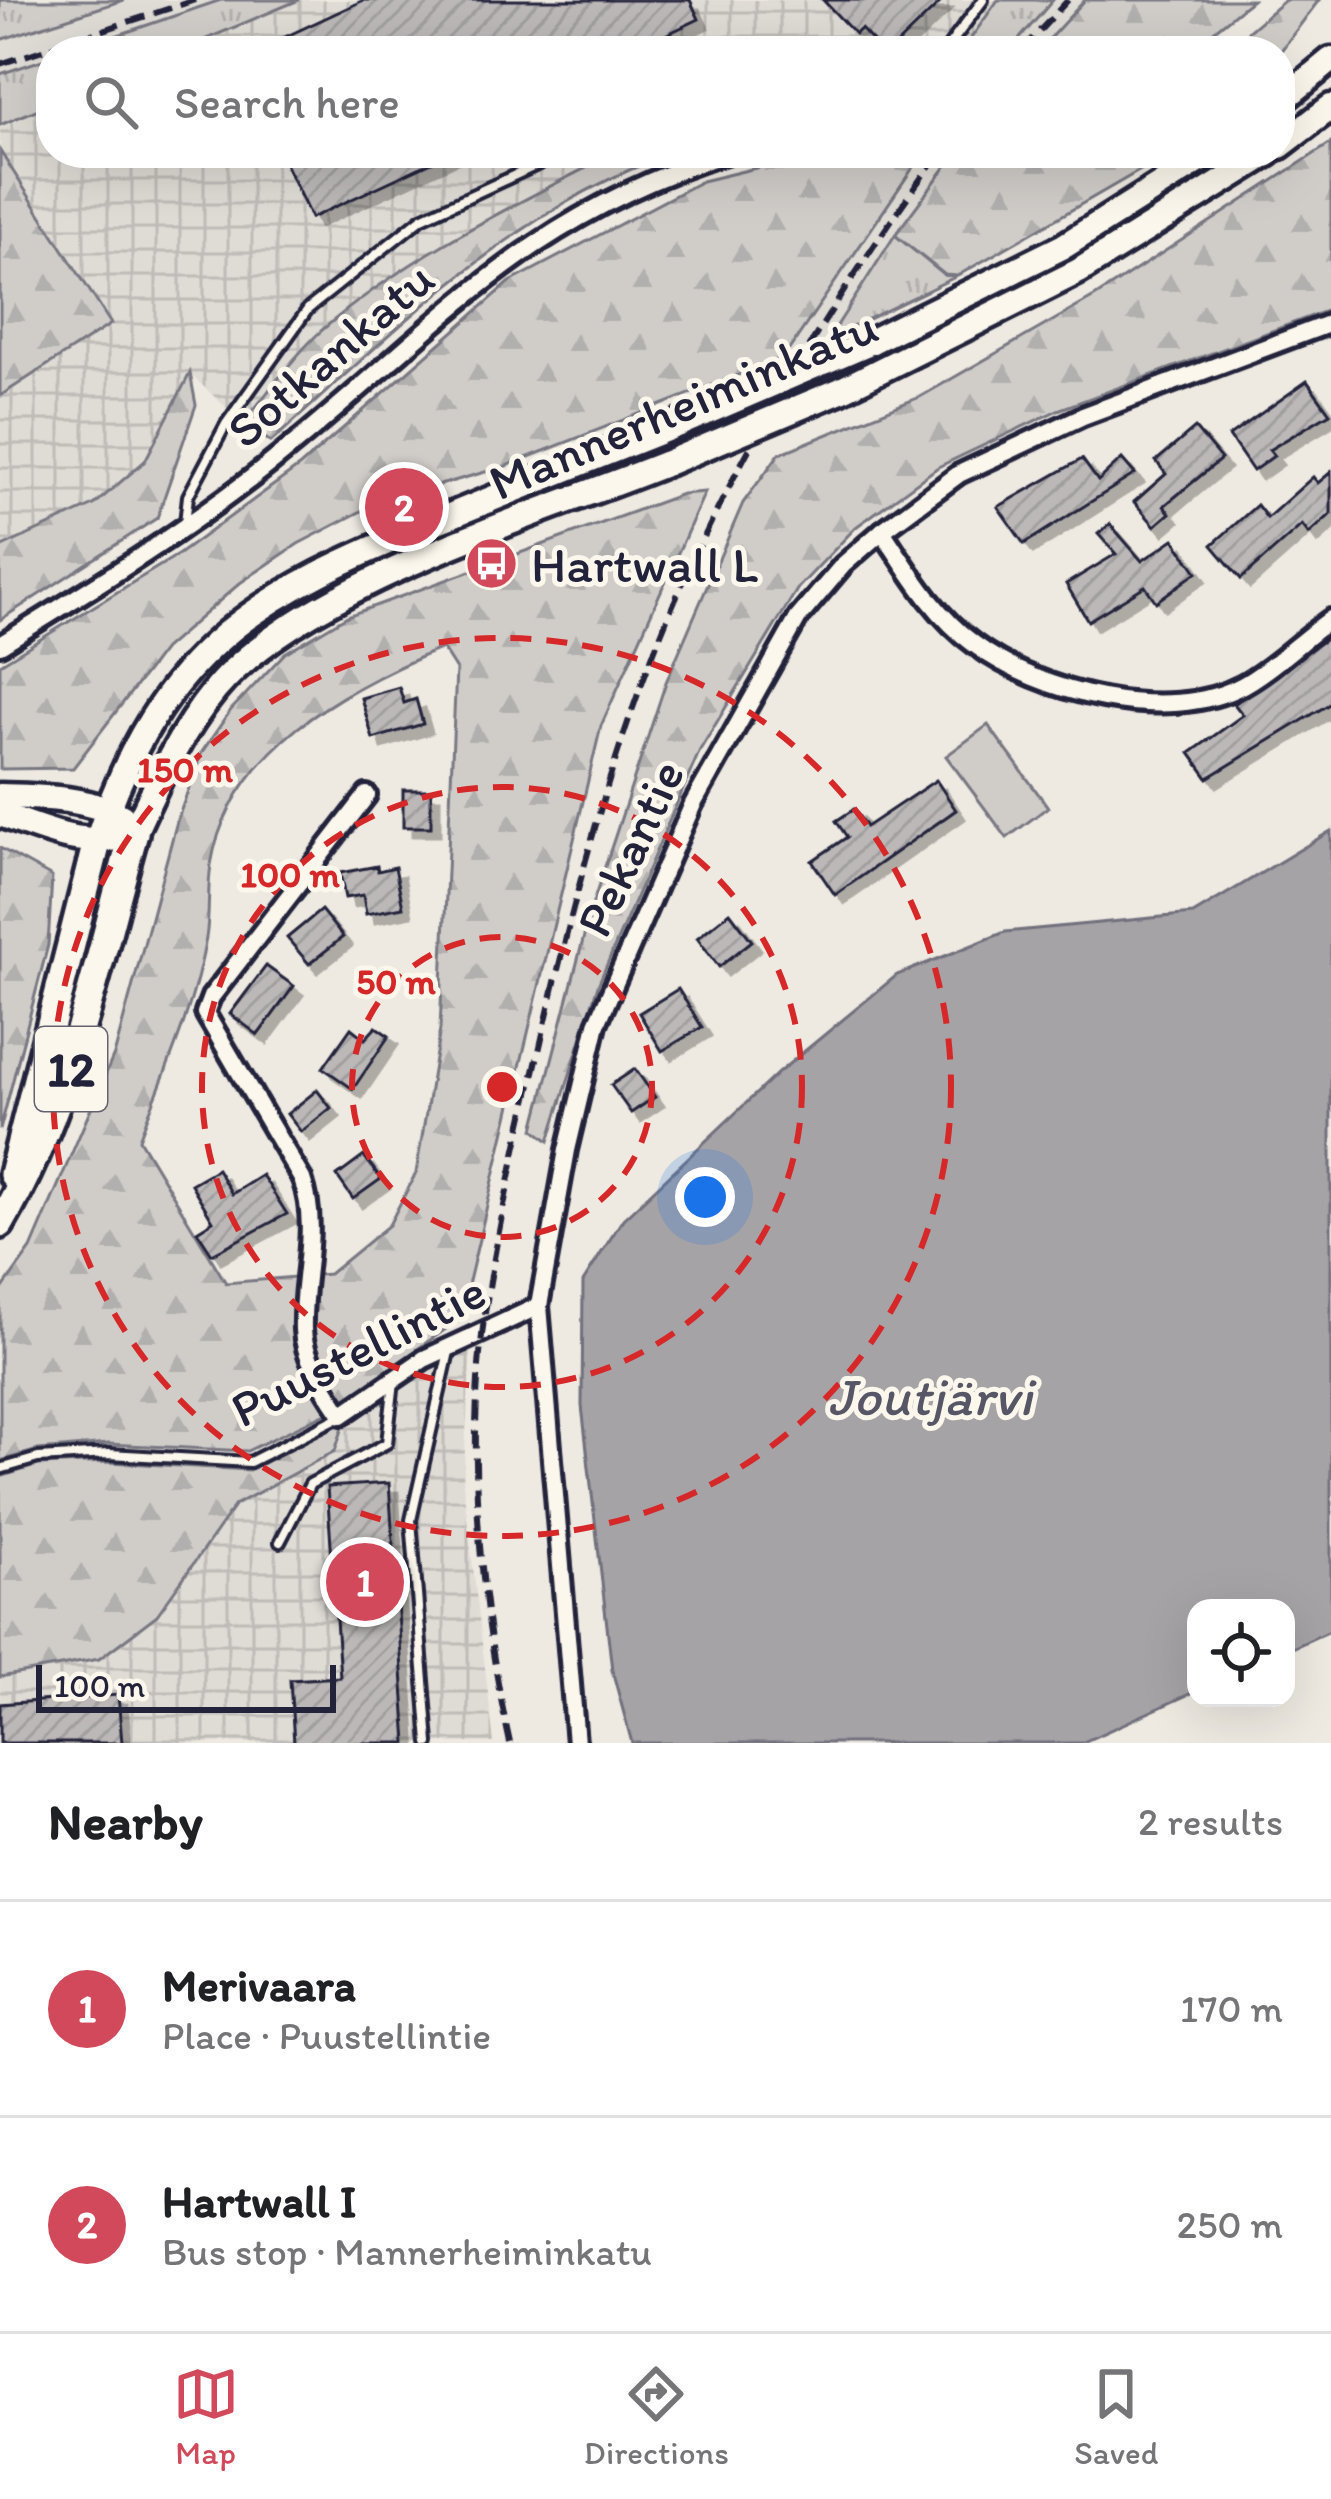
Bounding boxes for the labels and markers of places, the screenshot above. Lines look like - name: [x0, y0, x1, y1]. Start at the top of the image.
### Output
- pin: 2: [365, 462, 443, 552]
- place label: Hartwall L: [531, 534, 758, 595]
- bus stop icon: Hartwall L: [464, 536, 520, 592]
- centre of rings: [481, 1066, 523, 1108]
- pin: 1: [326, 1537, 404, 1627]

